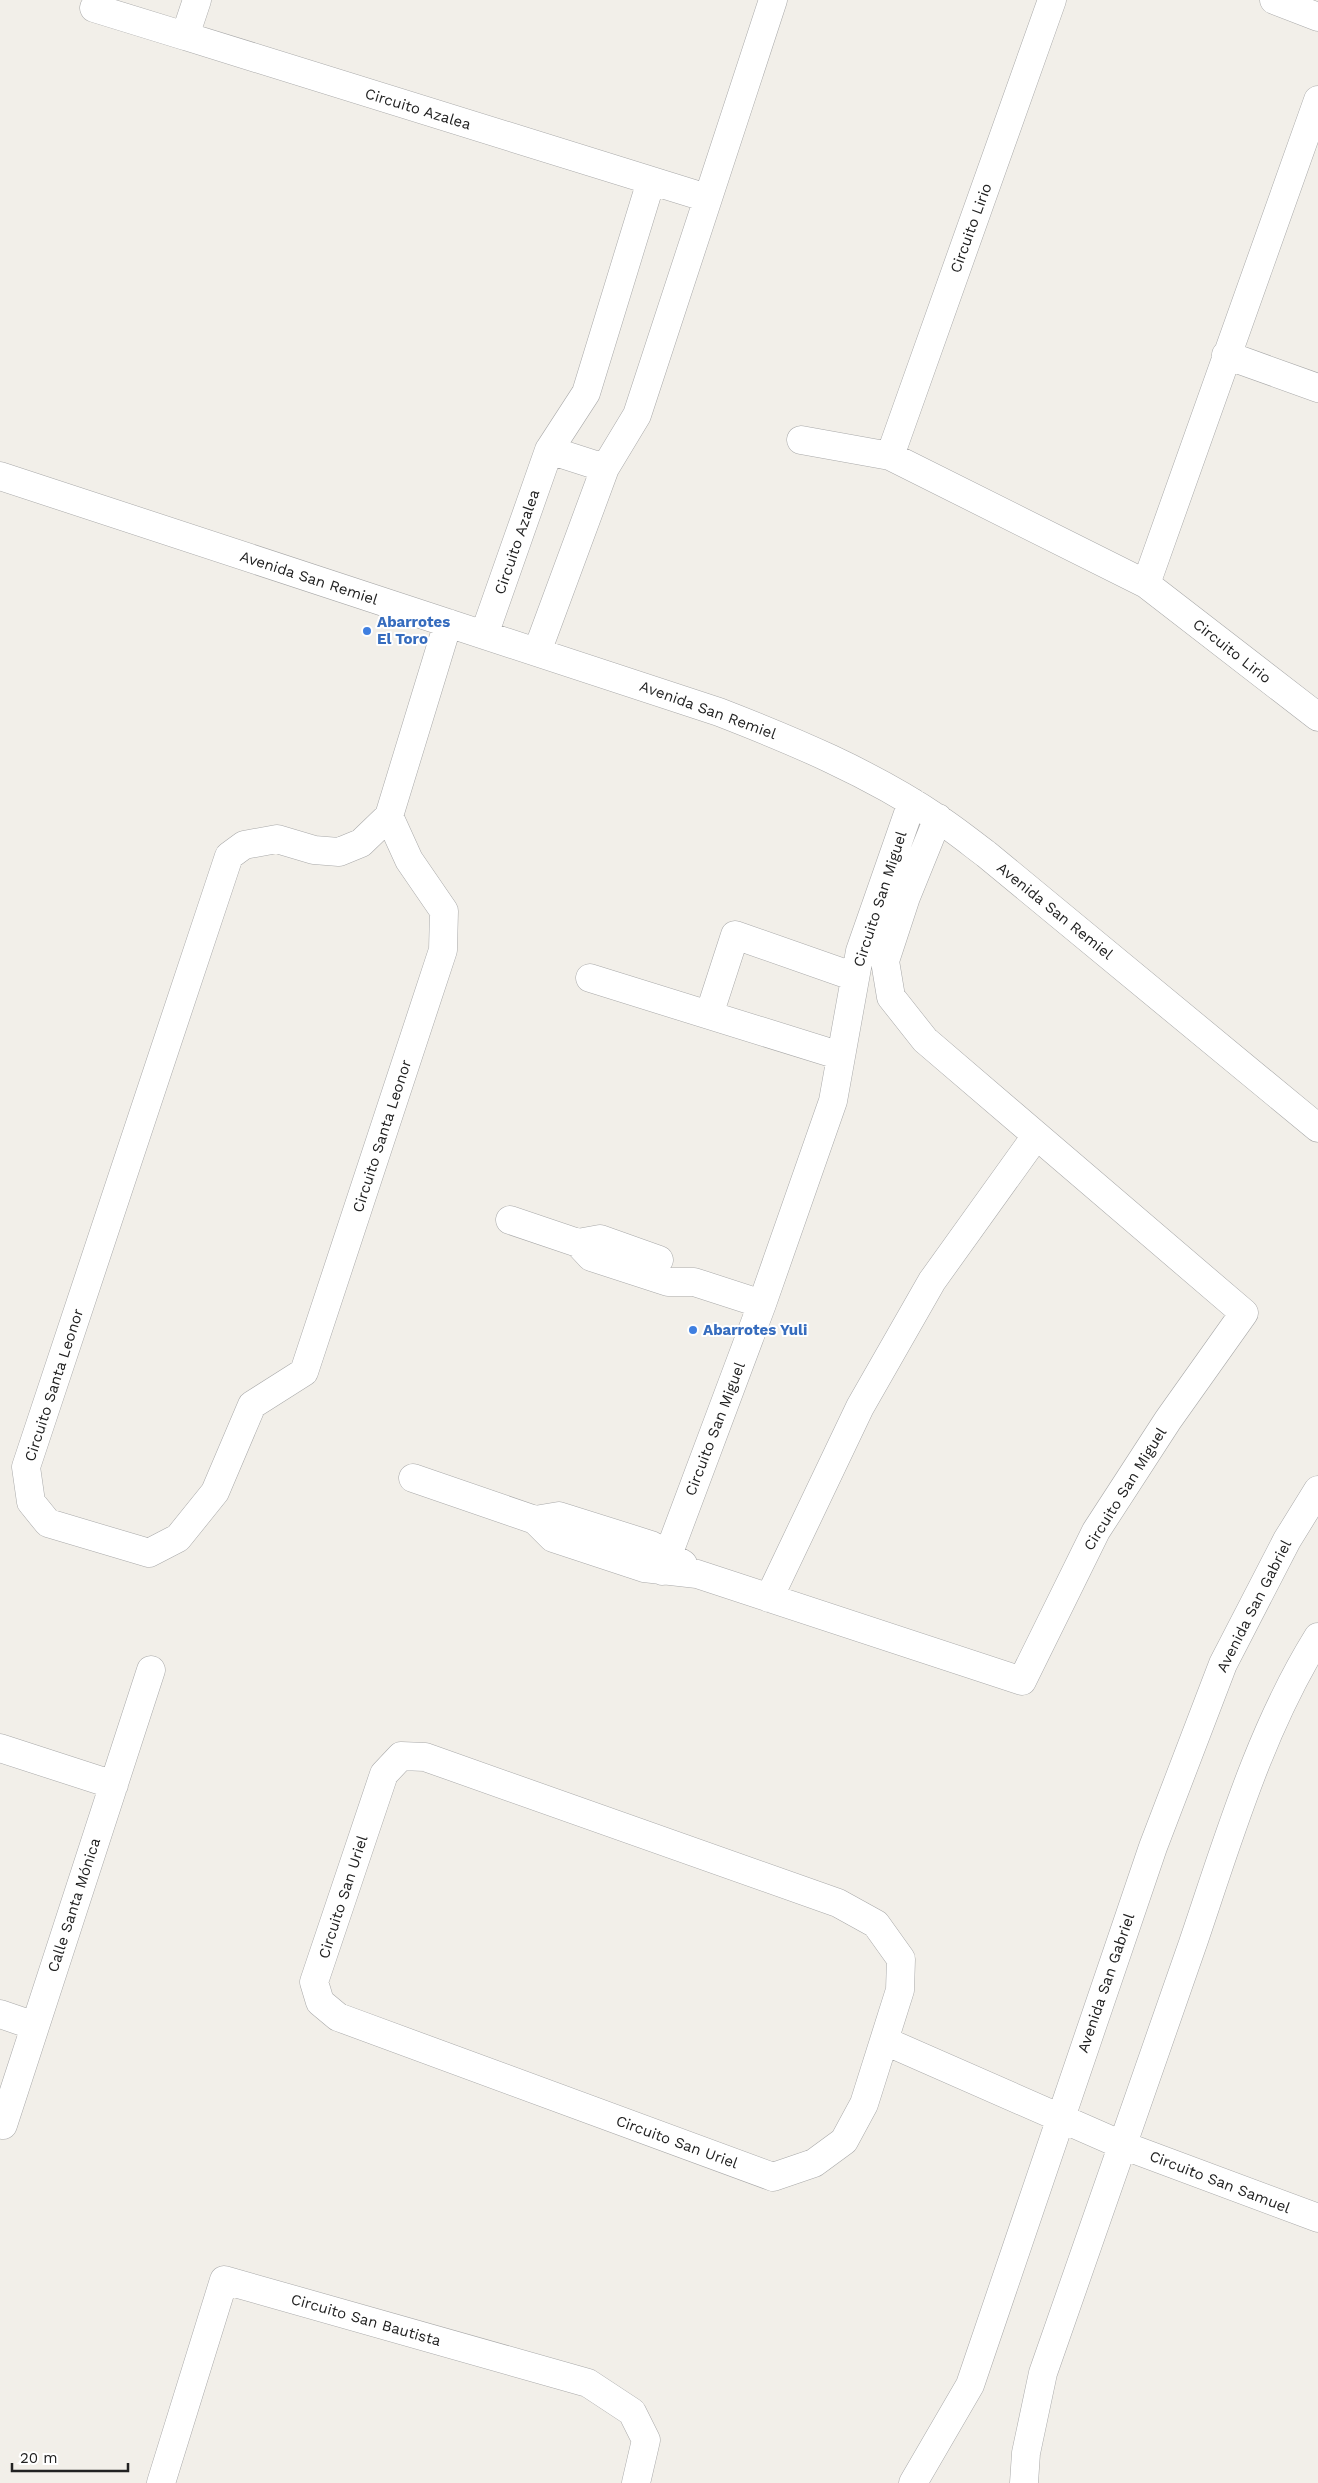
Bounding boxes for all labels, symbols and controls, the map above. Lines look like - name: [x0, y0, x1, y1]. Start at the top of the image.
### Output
- street label: Circuito Azalea: [363, 84, 474, 134]
- street label: Circuito Lirio: [946, 181, 996, 275]
- street label: Circuito Azalea: [491, 487, 544, 597]
- street label: Avenida San Remiel: [238, 547, 381, 609]
- place label: Abarrotes El Toro: [377, 613, 450, 648]
- street label: Circuito Lirio: [1189, 615, 1275, 687]
- marker: Abarrotes El Toro: [361, 625, 373, 637]
- street label: Avenida San Remiel: [637, 677, 779, 743]
- street label: Circuito San Miguel: [850, 828, 911, 969]
- street label: Avenida San Remiel: [993, 859, 1117, 964]
- street label: Circuito Santa Leonor: [349, 1057, 415, 1215]
- street label: Circuito Santa Leonor: [21, 1306, 87, 1464]
- place label: Abarrotes Yuli: [703, 1321, 807, 1339]
- marker: Abarrotes Yuli: [687, 1324, 699, 1336]
- street label: Circuito San Miguel: [681, 1359, 749, 1498]
- street label: Circuito San Miguel: [1080, 1424, 1170, 1554]
- street label: Avenida San Gabriel: [1213, 1536, 1295, 1675]
- street label: Circuito San Uriel: [315, 1833, 372, 1961]
- street label: Calle Santa Mónica: [44, 1835, 104, 1974]
- street label: Avenida San Gabriel: [1074, 1911, 1138, 2055]
- street label: Circuito San Uriel: [614, 2112, 741, 2173]
- street label: Circuito San Samuel: [1147, 2147, 1293, 2217]
- street label: Circuito San Bautista: [289, 2290, 443, 2350]
- scale bar: [12, 2440, 129, 2472]
- text: 20 m: [20, 2449, 58, 2467]

